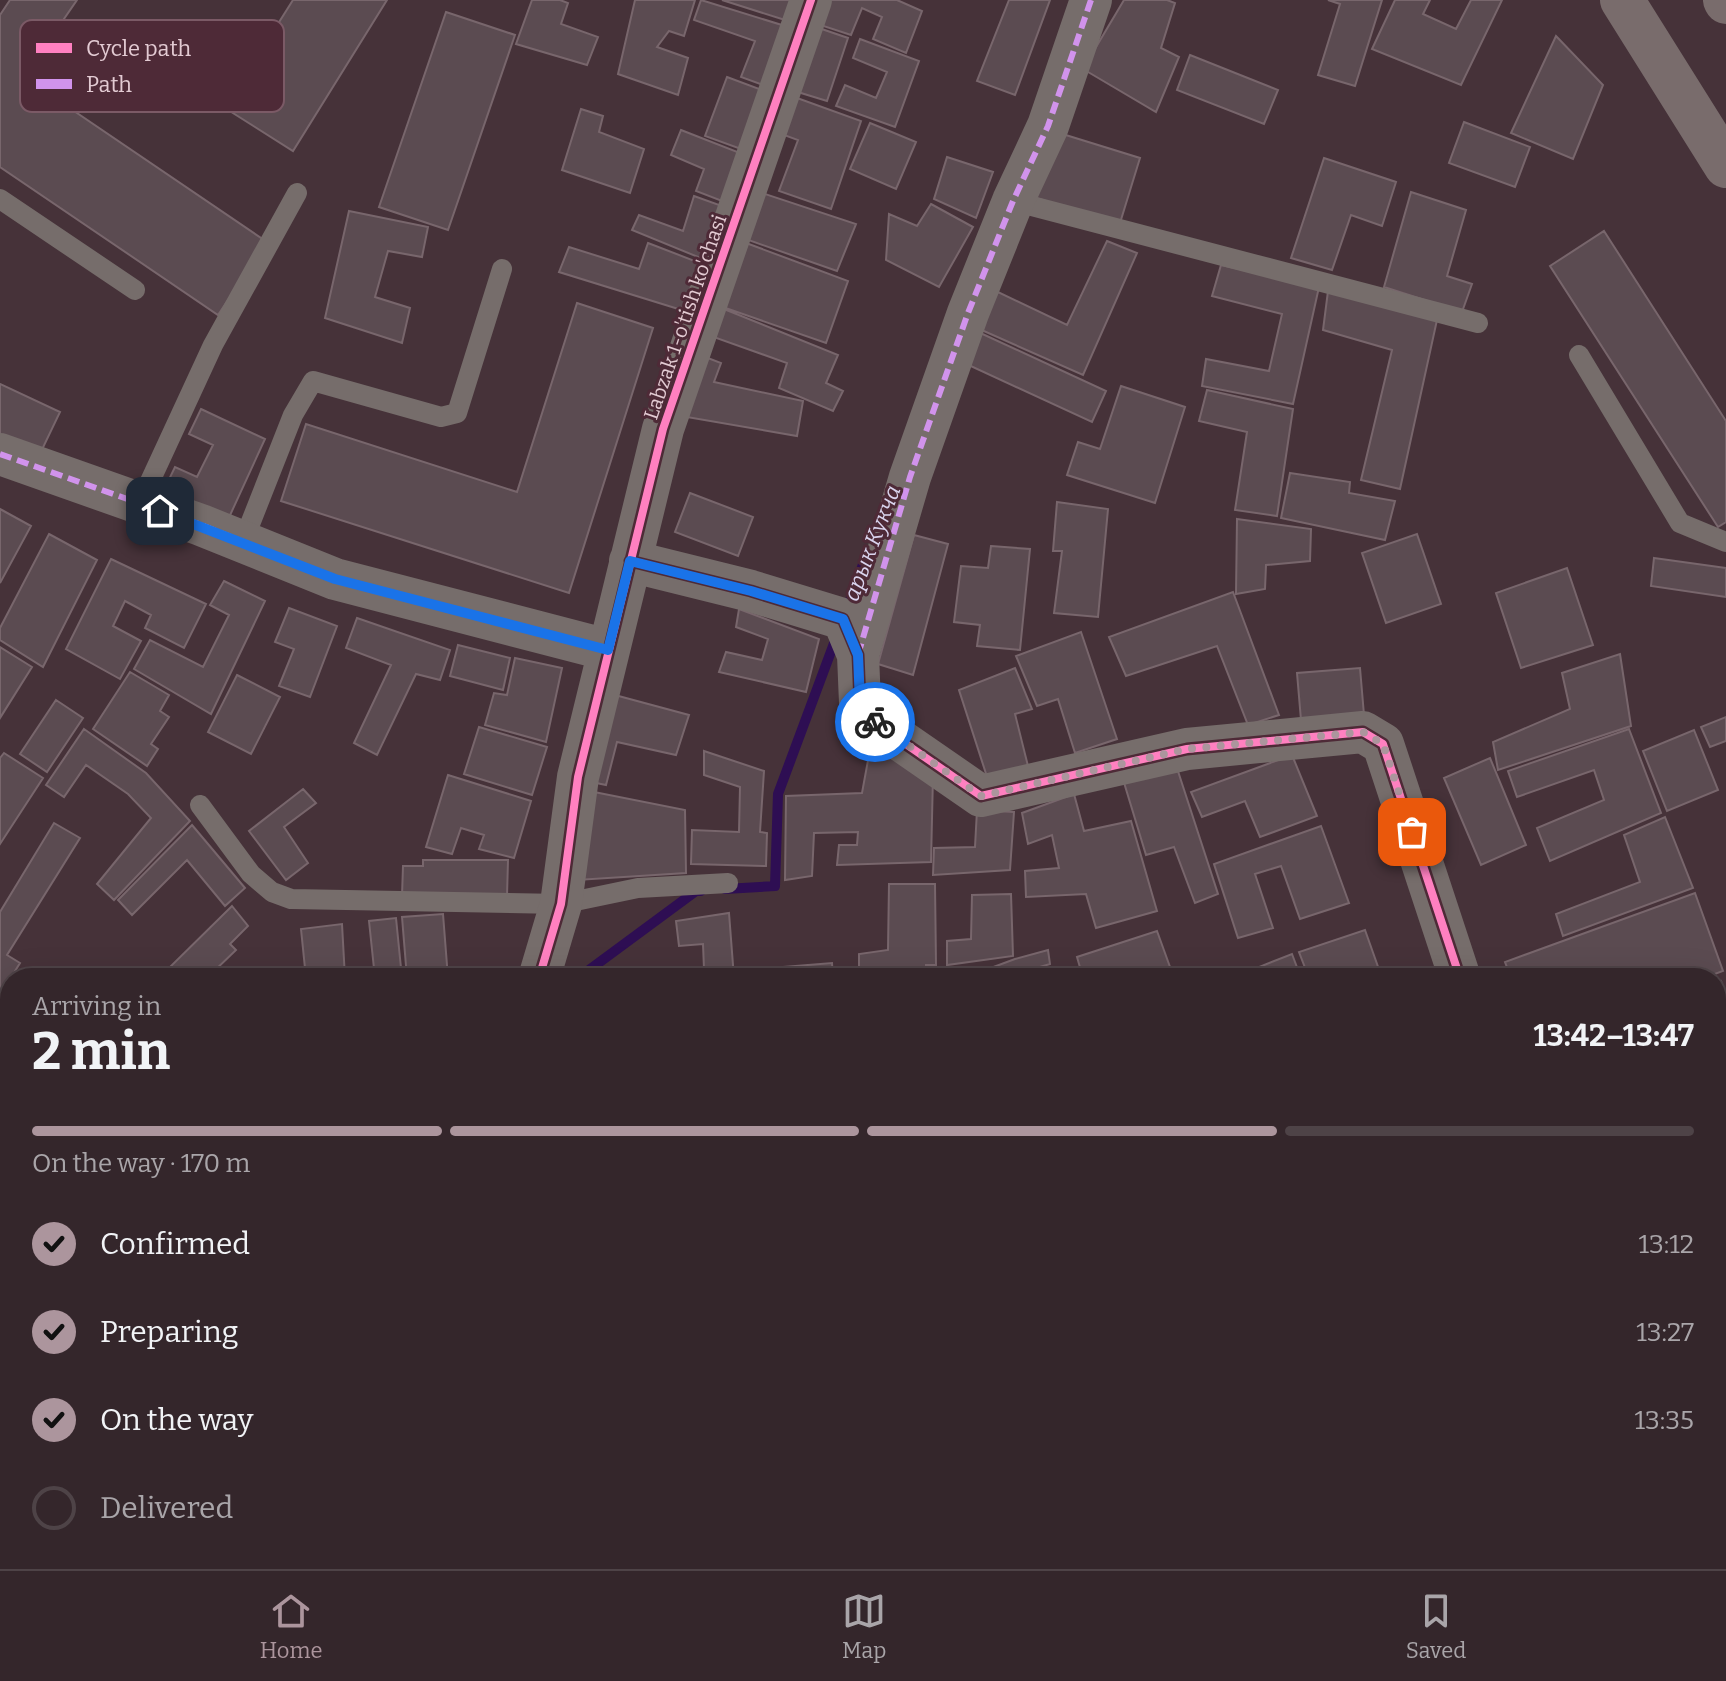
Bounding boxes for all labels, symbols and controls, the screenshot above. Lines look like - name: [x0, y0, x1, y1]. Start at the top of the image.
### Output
- legend: [20, 20, 284, 112]
- text: Cycle path: [86, 35, 191, 62]
- text: Path: [86, 71, 132, 98]
- street label: Labzak 1-o'tish ko'chasi: [639, 211, 731, 423]
- pin: [126, 477, 194, 545]
- water label: арык Кукча: [838, 481, 906, 605]
- icon: home: [138, 489, 182, 533]
- courier: [835, 682, 915, 762]
- icon: bike: [853, 700, 897, 744]
- pin: [1378, 798, 1446, 866]
- icon: bag: [1390, 810, 1434, 854]
- text: Arriving in: [32, 991, 161, 1022]
- text: 13:42–13:47: [1534, 1018, 1694, 1054]
- text: 2 min: [32, 1020, 170, 1083]
- text: On the way · 170 m: [32, 1148, 250, 1179]
- icon: check: [32, 1222, 76, 1266]
- text: Confirmed: [100, 1226, 250, 1262]
- text: 13:12: [1638, 1229, 1694, 1260]
- icon: check: [32, 1310, 76, 1354]
- text: Preparing: [100, 1314, 238, 1350]
- text: 13:27: [1636, 1317, 1694, 1348]
- icon: check: [32, 1398, 76, 1442]
- text: On the way: [100, 1402, 253, 1438]
- text: 13:35: [1634, 1405, 1694, 1436]
- text: Delivered: [100, 1490, 233, 1526]
- tab: Home: [260, 1589, 323, 1664]
- tab: Map: [842, 1589, 886, 1664]
- tab: Saved: [1406, 1589, 1466, 1664]

